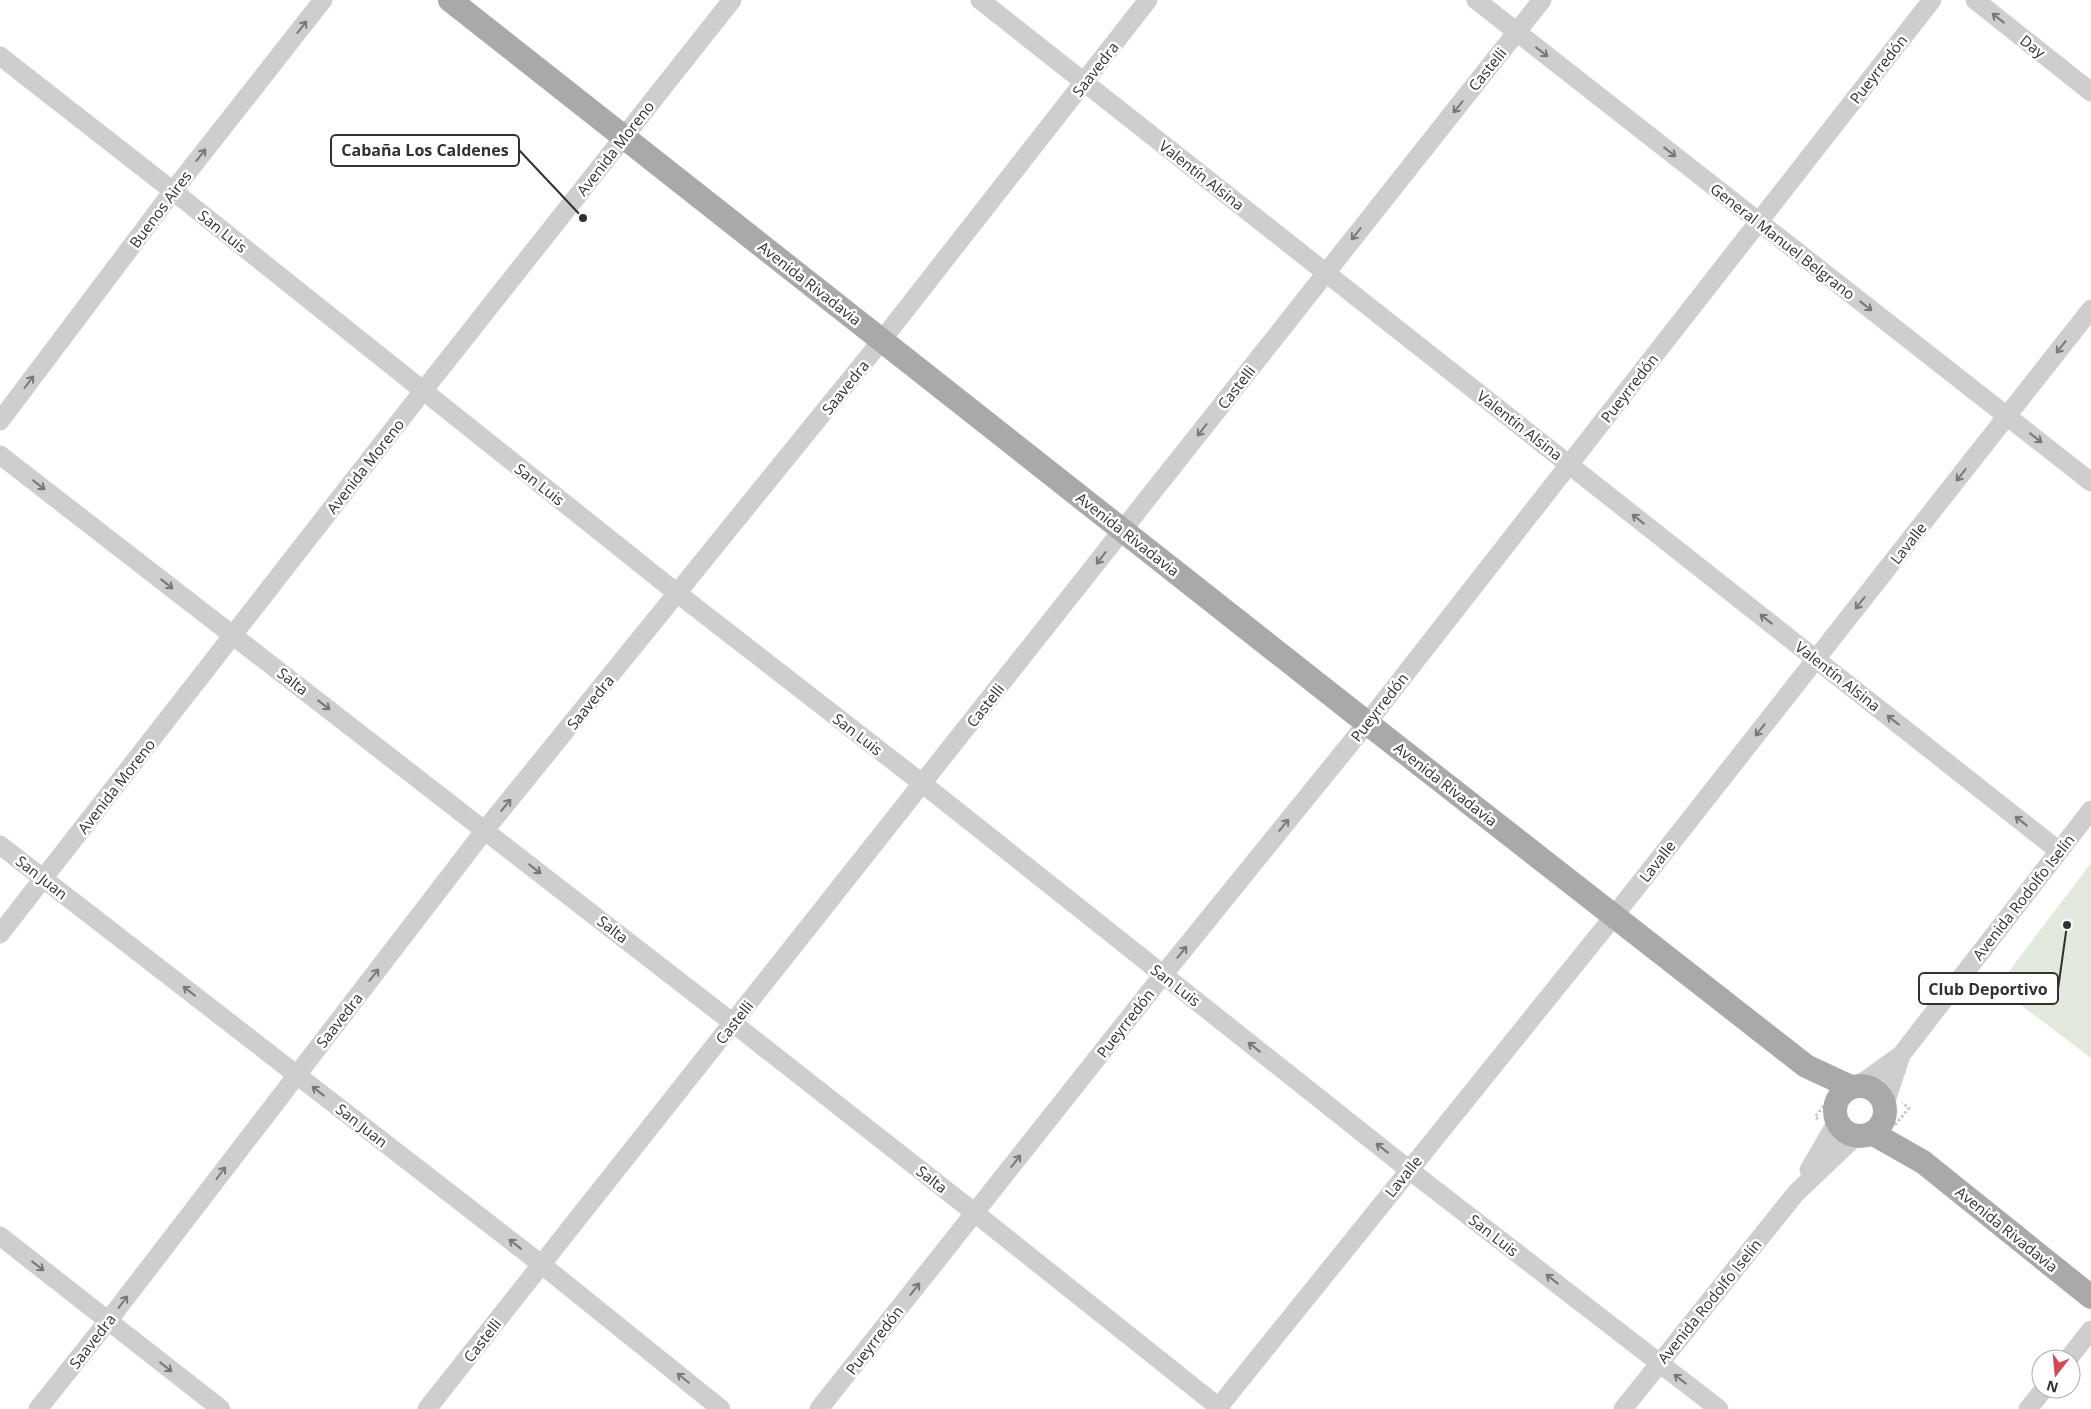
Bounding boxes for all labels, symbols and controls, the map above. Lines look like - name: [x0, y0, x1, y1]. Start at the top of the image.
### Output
- one-way arrow: [1992, 13, 2005, 24]
- one-way arrow: [296, 21, 307, 34]
- street label: Pueyrredón: [1845, 30, 1911, 108]
- street label: Day: [2016, 30, 2050, 62]
- street label: Saavedra: [1067, 37, 1123, 101]
- street label: Castelli: [1463, 43, 1511, 95]
- one-way arrow: [1535, 46, 1548, 57]
- street label: Avenida Moreno: [572, 96, 658, 200]
- one-way arrow: [1452, 100, 1463, 113]
- callout: Cabaña Los Caldenes: [331, 135, 519, 166]
- street label: Valentín Alsina: [1155, 136, 1249, 214]
- text: Cabaña Los Caldenes: [341, 139, 509, 161]
- one-way arrow: [1663, 147, 1676, 158]
- one-way arrow: [196, 149, 207, 162]
- street label: Buenos Aires: [124, 166, 196, 252]
- street label: General Manuel Belgrano: [1707, 178, 1859, 304]
- street label: San Luis: [194, 205, 252, 257]
- one-way arrow: [1351, 227, 1362, 240]
- street label: Avenida Rivadavia: [754, 236, 866, 330]
- one-way arrow: [1860, 301, 1873, 312]
- one-way arrow: [2056, 340, 2066, 354]
- street label: Pueyrredón: [1596, 349, 1662, 427]
- street label: Saavedra: [817, 356, 873, 418]
- street label: Castelli: [1213, 361, 1259, 413]
- one-way arrow: [24, 376, 35, 389]
- street label: Valentín Alsina: [1473, 386, 1567, 464]
- street label: Avenida Moreno: [322, 414, 408, 518]
- one-way arrow: [1196, 423, 1207, 436]
- one-way arrow: [2029, 433, 2042, 444]
- street label: San Luis: [511, 458, 569, 510]
- one-way arrow: [1955, 468, 1966, 481]
- one-way arrow: [32, 480, 46, 490]
- street label: Avenida Rivadavia: [1072, 487, 1184, 581]
- one-way arrow: [1632, 513, 1645, 524]
- street label: Lavalle: [1885, 518, 1931, 568]
- one-way arrow: [1096, 551, 1107, 564]
- one-way arrow: [161, 578, 174, 589]
- one-way arrow: [1855, 596, 1866, 609]
- one-way arrow: [1760, 614, 1773, 625]
- street label: Valentín Alsina: [1791, 637, 1885, 715]
- street label: Salta: [273, 663, 313, 699]
- street label: Pueyrredón: [1346, 668, 1412, 746]
- street label: Saavedra: [562, 671, 618, 733]
- street label: Castelli: [962, 679, 1008, 731]
- one-way arrow: [317, 700, 331, 710]
- street label: San Luis: [829, 708, 887, 760]
- one-way arrow: [1886, 715, 1900, 725]
- one-way arrow: [1754, 724, 1765, 737]
- street label: Avenida Moreno: [73, 734, 159, 838]
- street label: Avenida Rivadavia: [1390, 737, 1502, 831]
- one-way arrow: [500, 799, 511, 812]
- one-way arrow: [2015, 815, 2028, 826]
- one-way arrow: [1279, 818, 1289, 832]
- street label: Avenida Rodolfo Iselín: [1968, 830, 2078, 964]
- street label: Lavalle: [1634, 836, 1680, 886]
- street label: San Juan: [12, 851, 72, 903]
- one-way arrow: [528, 864, 542, 874]
- street label: Salta: [593, 911, 633, 947]
- one-way arrow: [1177, 946, 1188, 959]
- street label: San Luis: [1147, 959, 1205, 1011]
- one-way arrow: [368, 969, 379, 982]
- callout: Club Deportivo: [1919, 973, 2058, 1004]
- text: Club Deportivo: [1928, 978, 2048, 1000]
- street label: Pueyrredón: [1092, 984, 1158, 1062]
- one-way arrow: [183, 986, 196, 997]
- street label: Saavedra: [311, 988, 367, 1052]
- street label: Castelli: [711, 996, 757, 1048]
- one-way arrow: [1248, 1042, 1261, 1053]
- one-way arrow: [312, 1085, 325, 1096]
- street label: San Juan: [332, 1099, 392, 1151]
- one-way arrow: [1376, 1142, 1389, 1153]
- street label: Lavalle: [1380, 1151, 1426, 1201]
- one-way arrow: [1010, 1155, 1021, 1168]
- street label: Salta: [912, 1161, 952, 1197]
- one-way arrow: [216, 1167, 227, 1180]
- street label: Avenida Rivadavia: [1952, 1182, 2062, 1276]
- street label: San Luis: [1465, 1209, 1523, 1261]
- street label: Avenida Rodolfo Iselín: [1653, 1235, 1765, 1367]
- one-way arrow: [509, 1239, 522, 1250]
- one-way arrow: [31, 1261, 44, 1272]
- one-way arrow: [1546, 1274, 1559, 1285]
- one-way arrow: [909, 1282, 920, 1295]
- one-way arrow: [117, 1296, 128, 1309]
- street label: Pueyrredón: [841, 1301, 907, 1379]
- street label: Saavedra: [64, 1309, 120, 1373]
- street label: Castelli: [459, 1314, 505, 1366]
- north arrow: [2031, 1349, 2081, 1399]
- one-way arrow: [159, 1361, 172, 1372]
- one-way arrow: [677, 1373, 690, 1384]
- one-way arrow: [1674, 1373, 1687, 1384]
- text: N: [2044, 1376, 2060, 1398]

